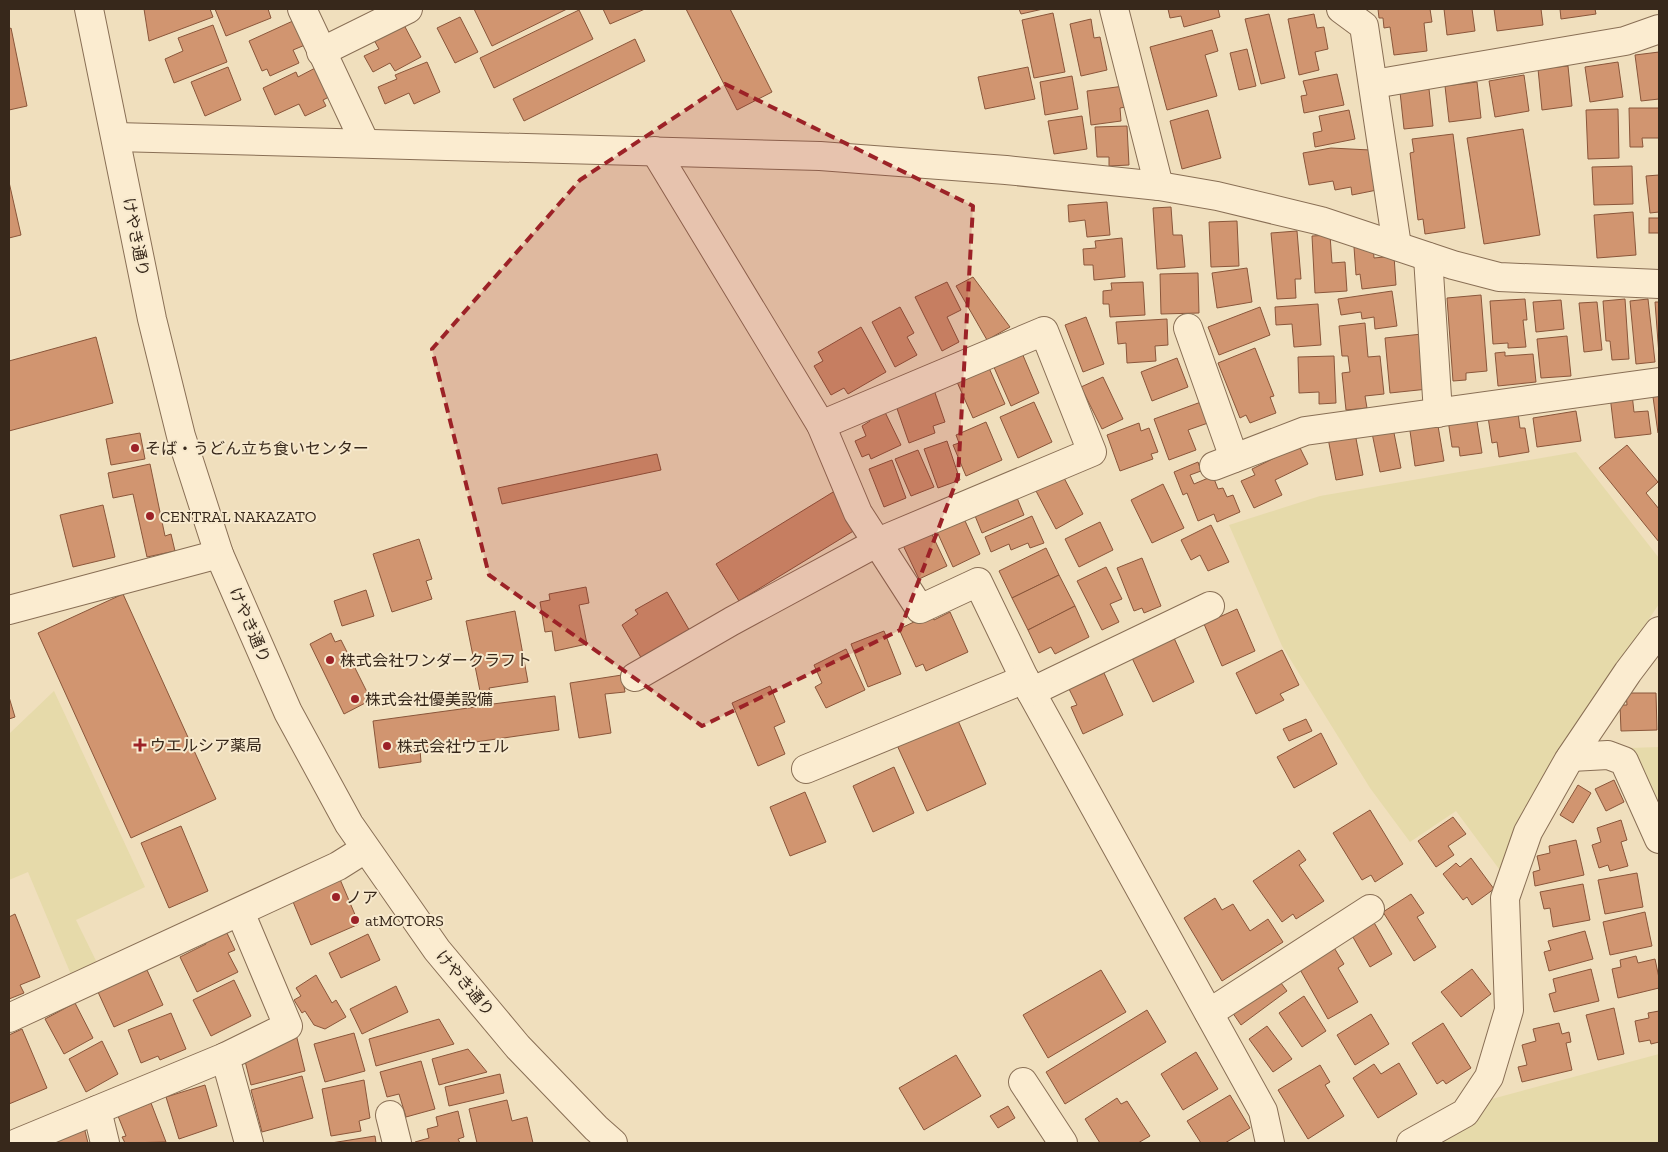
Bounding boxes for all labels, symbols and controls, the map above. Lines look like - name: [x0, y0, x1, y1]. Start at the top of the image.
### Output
- street label: けやき通り: [119, 196, 153, 278]
- place label: そば・うどん立ち食いセンター: [145, 439, 369, 458]
- marker: そば・うどん立ち食いセンター: [129, 442, 141, 454]
- place label: CENTRAL NAKAZATO: [160, 507, 317, 526]
- marker: CENTRAL NAKAZATO: [144, 510, 156, 522]
- street label: けやき通り: [226, 584, 274, 666]
- place label: 株式会社ワンダークラフト: [340, 651, 532, 670]
- marker: 株式会社ワンダークラフト: [324, 654, 336, 666]
- place label: 株式会社優美設備: [365, 690, 493, 709]
- marker: 株式会社優美設備: [349, 693, 361, 705]
- place label: ウエルシア薬局: [150, 736, 262, 755]
- place label: 株式会社ウェル: [397, 737, 509, 756]
- marker: ウエルシア薬局: [134, 739, 146, 751]
- marker: 株式会社ウェル: [381, 740, 393, 752]
- place label: ノア: [346, 888, 378, 907]
- marker: ノア: [330, 891, 342, 903]
- place label: atMOTORS: [365, 911, 444, 930]
- marker: atMOTORS: [349, 914, 361, 926]
- street label: けやき通り: [432, 946, 498, 1020]

